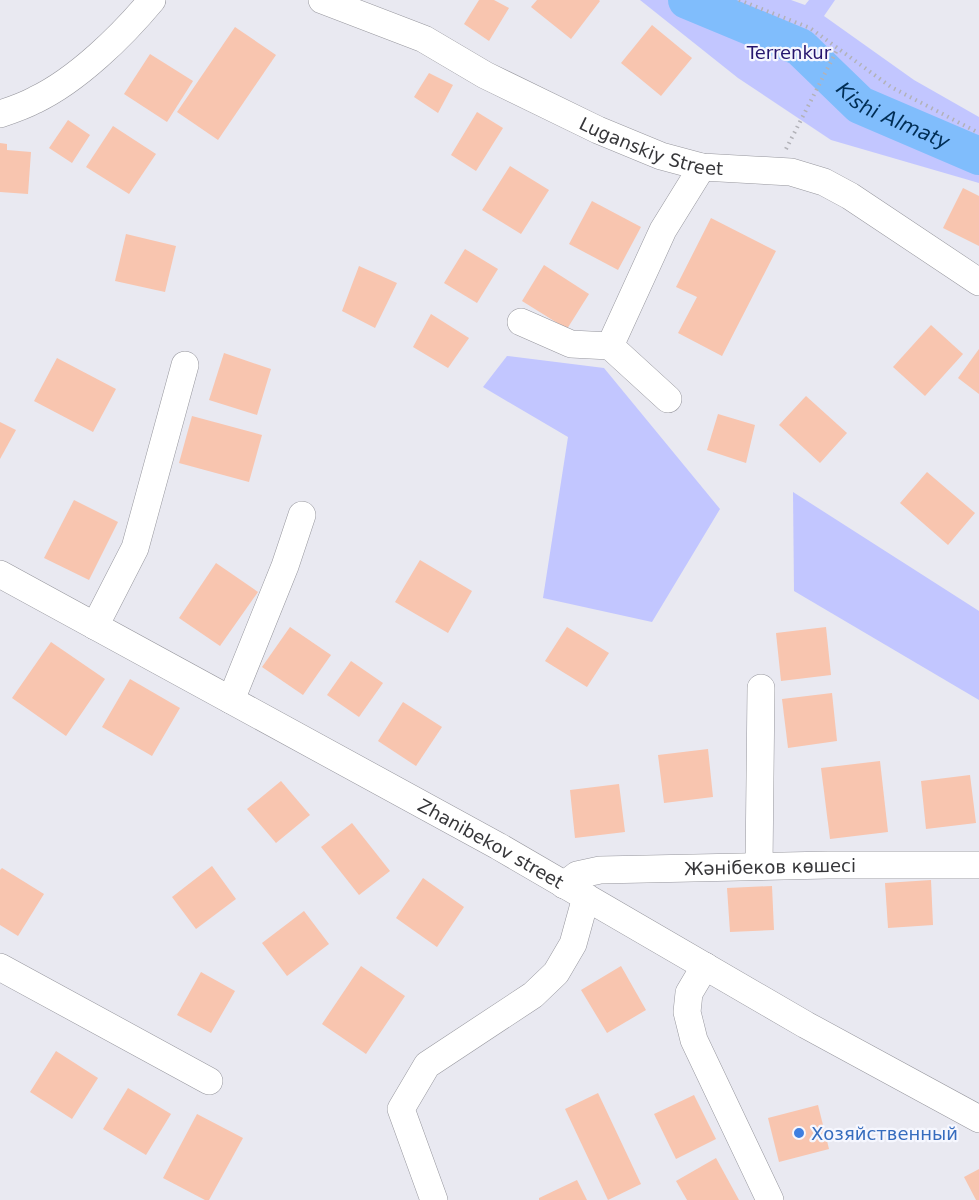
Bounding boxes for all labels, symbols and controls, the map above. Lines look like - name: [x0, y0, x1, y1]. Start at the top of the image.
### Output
- park label: Terrenkur: [746, 42, 832, 63]
- water label: Kіshі Almaty: [832, 77, 954, 154]
- street label: Luganskiy Street: [576, 112, 724, 179]
- street label: Zhanibekov street: [415, 794, 568, 892]
- street label: Жәнібеков көшесі: [684, 854, 856, 879]
- place label: Хозяйственный: [811, 1123, 958, 1144]
- marker: Хозяйственный: [792, 1126, 806, 1140]

